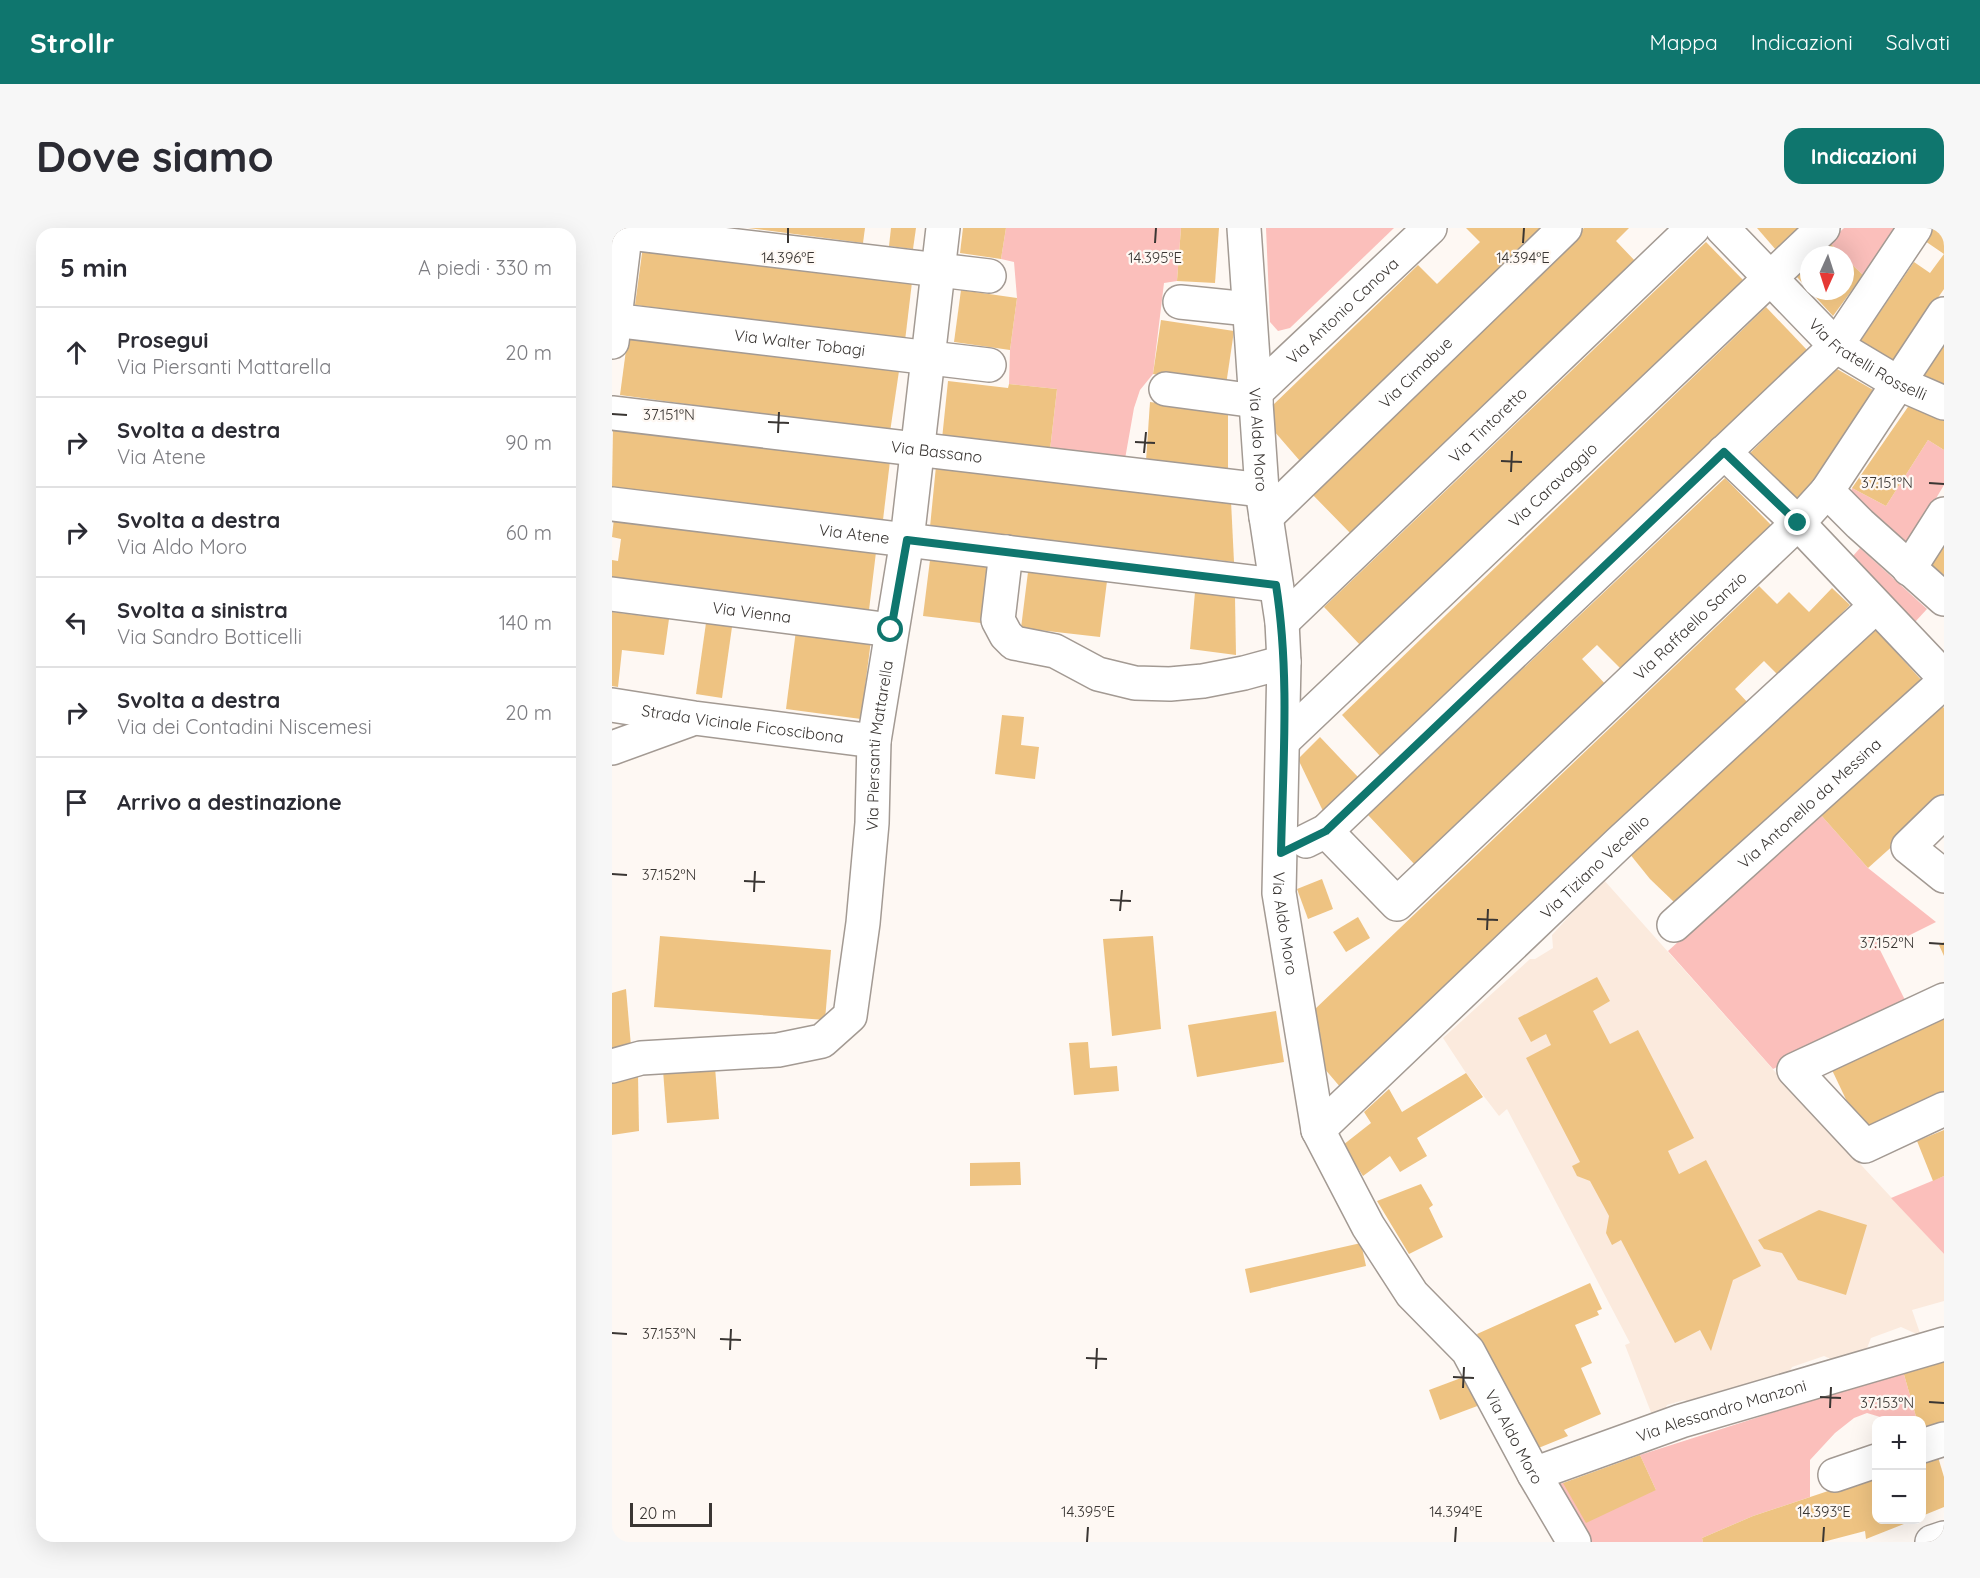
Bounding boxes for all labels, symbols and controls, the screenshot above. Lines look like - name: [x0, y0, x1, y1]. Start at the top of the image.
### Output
- text: Strollr: [30, 25, 114, 60]
- text: Mappa: [1649, 29, 1718, 55]
- text: Indicazioni: [1751, 29, 1853, 55]
- text: Salvati: [1886, 29, 1950, 55]
- button: Indicazioni: [1784, 128, 1944, 184]
- text: Dove siamo: [36, 130, 274, 183]
- north arrow: [1800, 246, 1854, 300]
- text: 14.396°E: [761, 248, 815, 267]
- text: 14.395°E: [1128, 248, 1182, 267]
- text: 14.394°E: [1496, 248, 1550, 267]
- text: 5 min: [60, 251, 128, 284]
- street label: Via Antonio Canova: [1282, 253, 1403, 368]
- text: A piedi · 330 m: [418, 255, 552, 280]
- street label: Via Fratelli Rosselli: [1805, 314, 1930, 404]
- street label: Via Walter Tobagi: [733, 325, 866, 360]
- text: Prosegui: [117, 326, 209, 354]
- street label: Via Cimabue: [1375, 333, 1456, 412]
- icon: ahead: [60, 336, 93, 369]
- text: 20 m: [505, 340, 552, 365]
- text: Via Piersanti Mattarella: [117, 354, 331, 379]
- street label: Via Tintoretto: [1444, 383, 1531, 467]
- street label: Via Aldo Moro: [1245, 387, 1272, 492]
- text: 37.151°N: [643, 405, 695, 424]
- text: Svolta a destra: [117, 416, 280, 444]
- icon: right: [60, 426, 93, 459]
- text: 90 m: [505, 430, 552, 455]
- street label: Via Bassano: [890, 436, 984, 467]
- street label: Via Caravaggio: [1504, 438, 1601, 532]
- text: Via Atene: [117, 444, 206, 469]
- text: 37.151°N: [1861, 473, 1913, 492]
- text: Svolta a destra: [117, 506, 280, 534]
- route end: [1784, 509, 1810, 535]
- icon: right: [60, 516, 93, 549]
- street label: Via Atene: [818, 519, 891, 548]
- text: 60 m: [506, 520, 552, 545]
- text: Via Aldo Moro: [117, 534, 247, 559]
- street label: Via Raffaello Sanzio: [1629, 567, 1751, 684]
- text: Svolta a sinistra: [117, 596, 288, 624]
- street label: Via Vienna: [711, 597, 793, 627]
- icon: left: [60, 606, 93, 639]
- text: 140 m: [499, 610, 552, 635]
- route start: [877, 616, 903, 642]
- text: Via Sandro Botticelli: [117, 624, 302, 649]
- street label: Via Piersanti Mattarella: [861, 659, 897, 832]
- text: Svolta a destra: [117, 686, 280, 714]
- icon: right: [60, 696, 93, 729]
- text: 20 m: [505, 700, 552, 725]
- street label: Strada Vicinale Ficoscibona: [640, 700, 845, 747]
- text: Via dei Contadini Niscemesi: [117, 714, 372, 739]
- street label: Via Antonello da Messina: [1734, 734, 1885, 873]
- icon: arrive: [60, 786, 93, 819]
- text: Arrivo a destinazione: [117, 788, 342, 816]
- street label: Via Tiziano Vecellio: [1536, 810, 1653, 923]
- text: 37.152°N: [642, 865, 696, 884]
- street label: Via Aldo Moro: [1269, 871, 1302, 976]
- text: 37.152°N: [1860, 933, 1914, 952]
- text: 37.153°N: [642, 1324, 696, 1343]
- street label: Via Alessandro Manzoni: [1634, 1375, 1809, 1446]
- street label: Via Aldo Moro: [1481, 1386, 1548, 1488]
- text: 37.153°N: [1860, 1393, 1914, 1412]
- map controls: [1872, 1416, 1926, 1524]
- button: +: [1872, 1416, 1926, 1470]
- button: −: [1872, 1470, 1926, 1524]
- scale bar: [630, 1500, 712, 1528]
- text: 14.395°E: [1061, 1502, 1115, 1521]
- text: 14.394°E: [1429, 1502, 1483, 1521]
- text: 14.393°E: [1797, 1502, 1851, 1521]
- text: 20 m: [639, 1503, 676, 1523]

